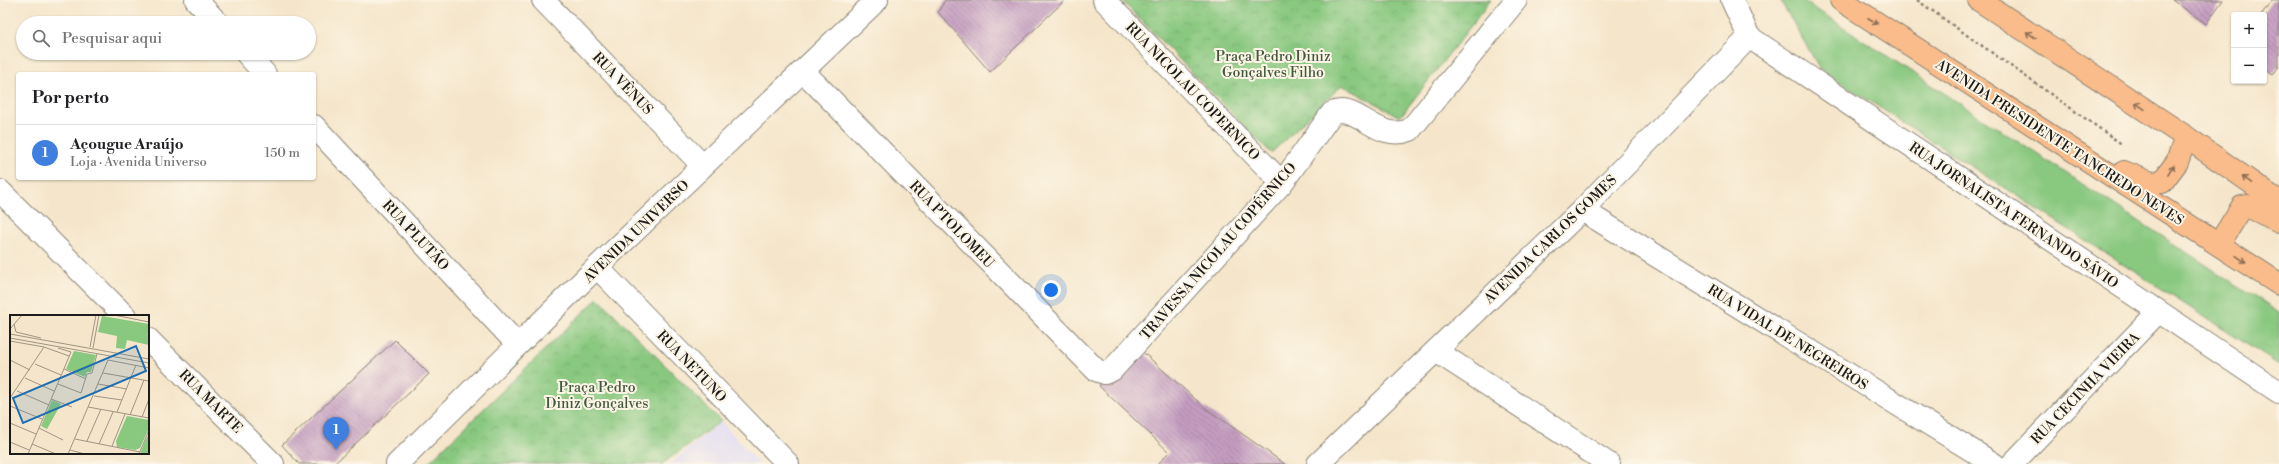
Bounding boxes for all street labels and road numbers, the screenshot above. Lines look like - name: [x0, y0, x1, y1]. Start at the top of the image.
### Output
- street label: RUA NICOLAU COPERNICO: [1121, 19, 1263, 165]
- street label: RUA VÊNUS: [588, 47, 658, 119]
- street label: AVENIDA PRESIDENTE TANCREDO NEVES: [1931, 55, 2187, 230]
- street label: RUA JORNALISTA FERNANDO SÁVIO: [1905, 137, 2123, 293]
- street label: TRAVESSA NICOLAU COPÉRNICO: [1135, 158, 1301, 344]
- street label: AVENIDA CARLOS GOMES: [1480, 171, 1621, 309]
- street label: AVENIDA UNIVERSO: [579, 176, 693, 288]
- street label: RUA PTOLOMEU: [905, 177, 998, 273]
- street label: RUA PLUTÃO: [378, 195, 454, 275]
- street label: RUA VIDAL DE NEGREIROS: [1704, 281, 1871, 395]
- street label: RUA NETUNO: [653, 327, 730, 406]
- street label: RUA CECINHA VIEIRA: [2027, 329, 2144, 449]
- street label: RUA MARTE: [175, 366, 246, 437]

